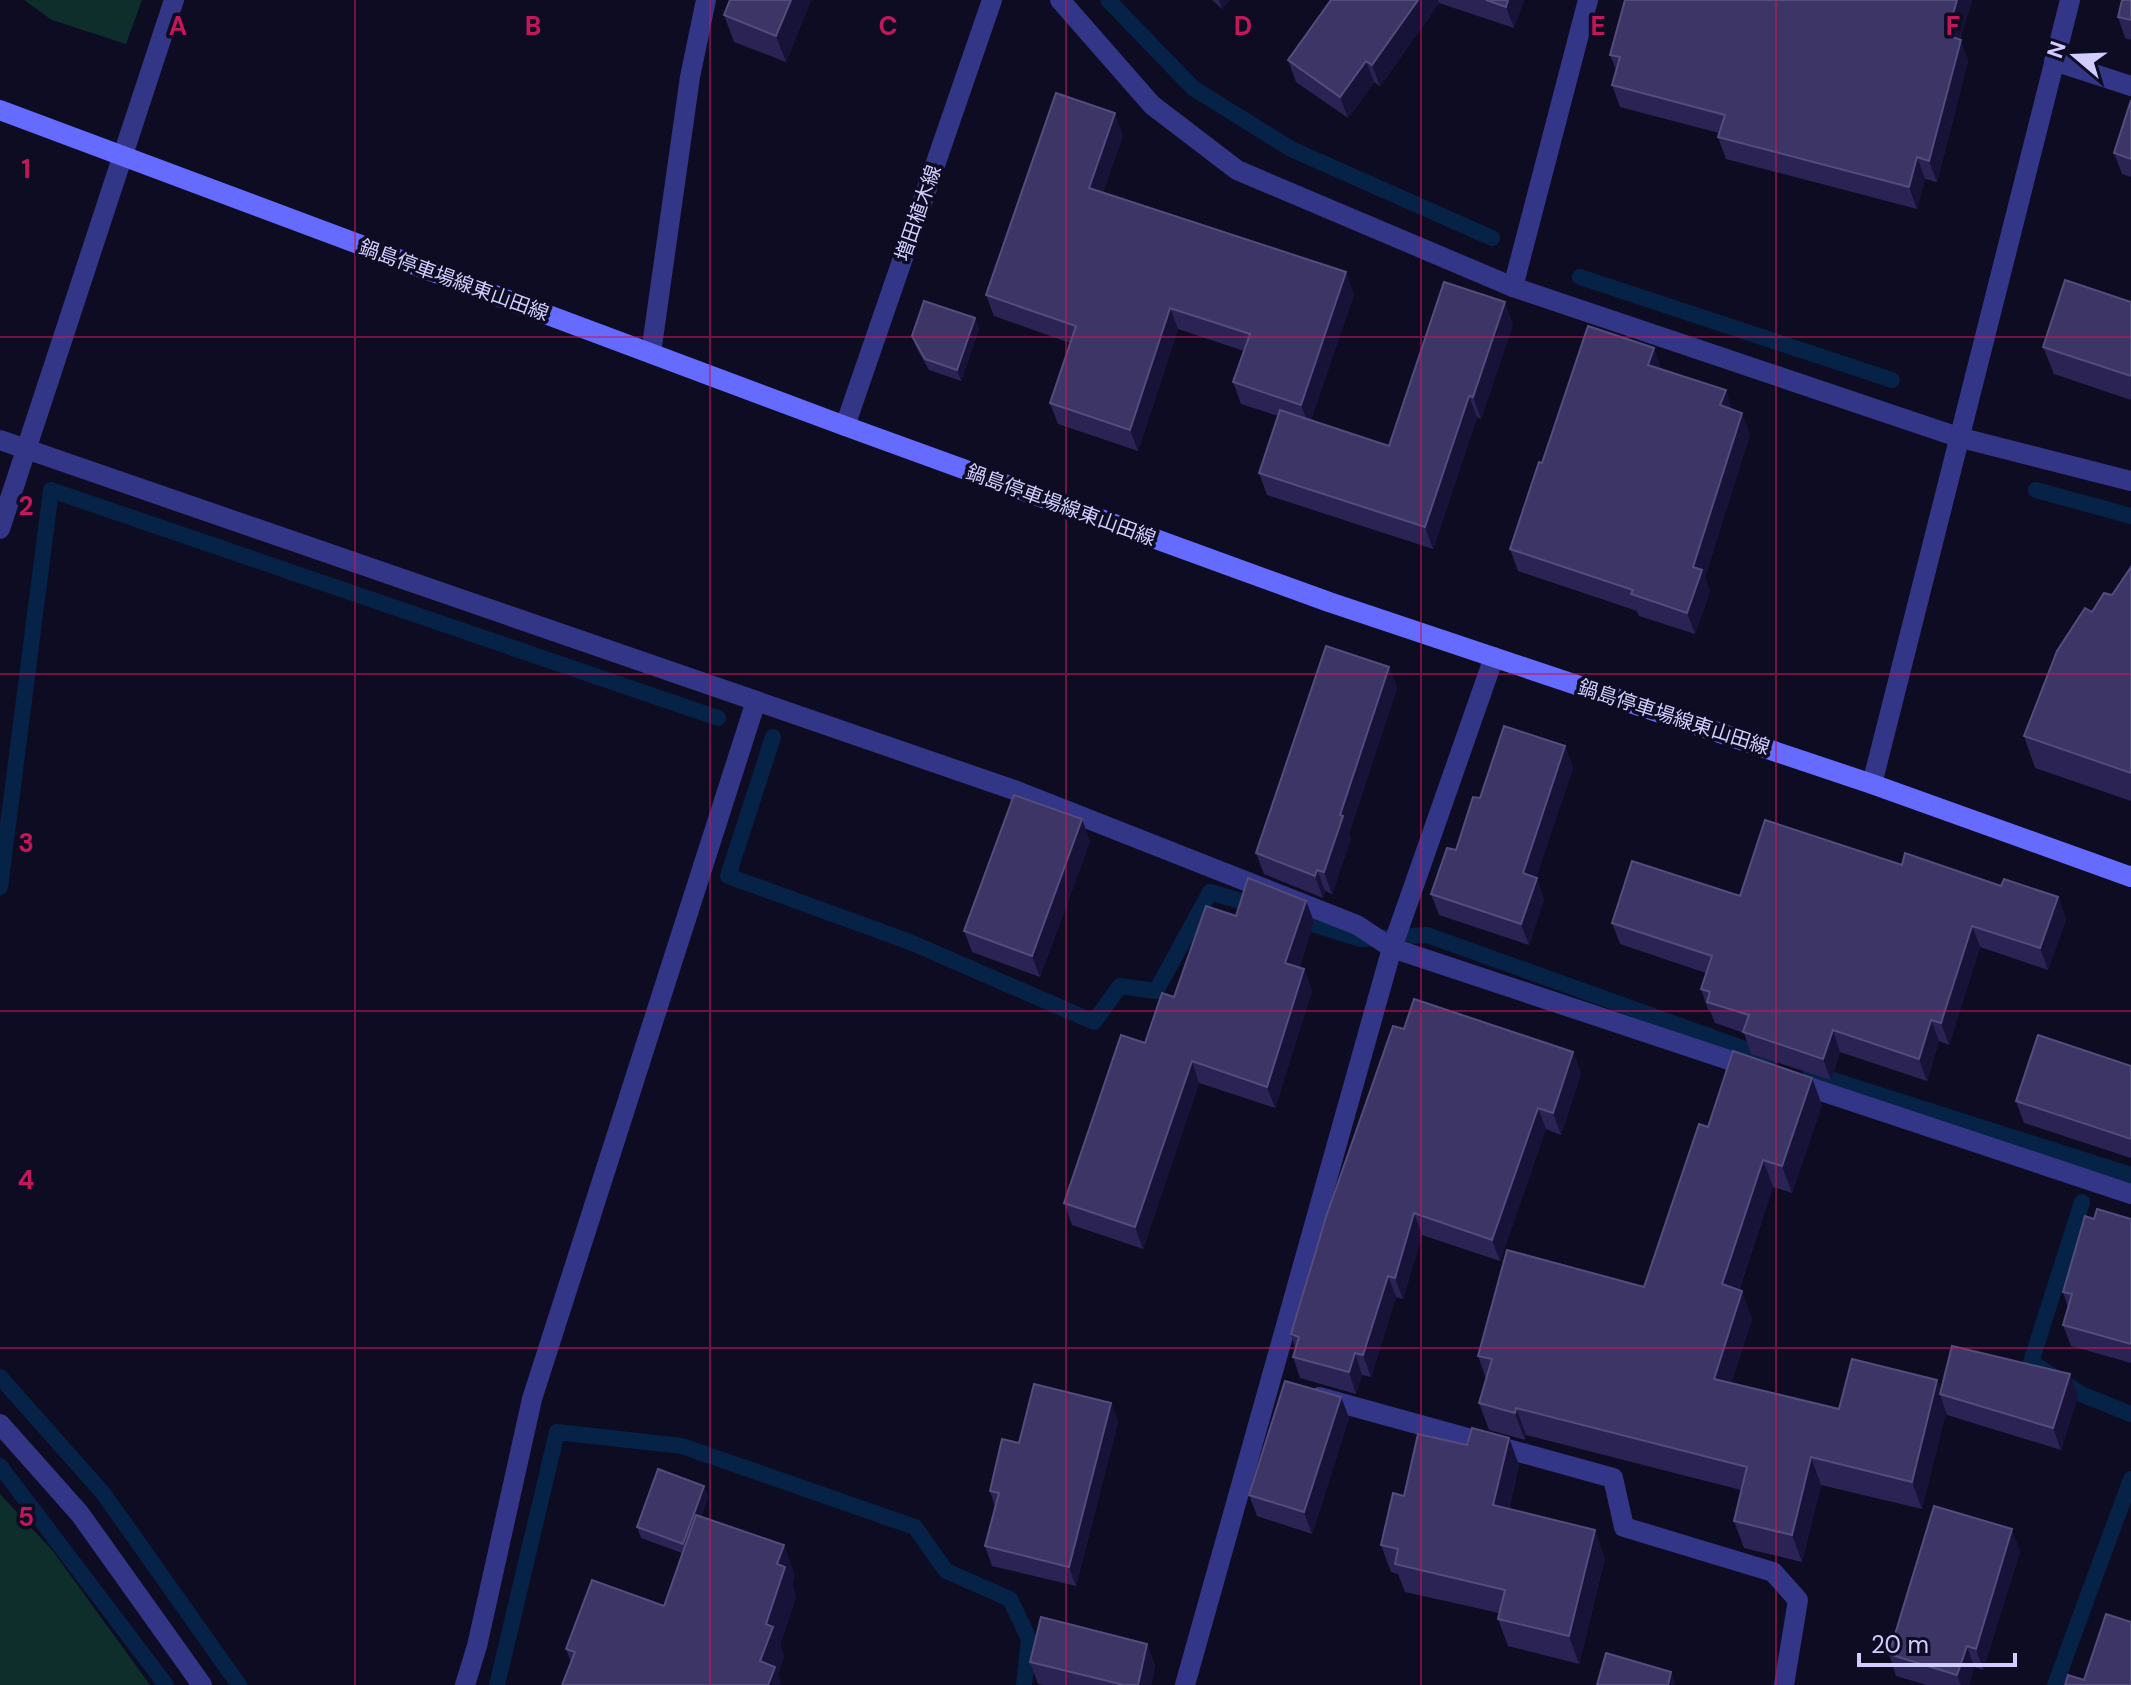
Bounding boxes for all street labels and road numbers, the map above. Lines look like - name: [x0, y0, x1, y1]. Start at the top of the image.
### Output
- street label: 増田植木線: [889, 161, 947, 265]
- street label: 鍋島停車場線東山田線: [356, 234, 552, 326]
- street label: 鍋島停車場線東山田線: [963, 459, 1159, 551]
- street label: 鍋島停車場線東山田線: [1575, 674, 1773, 760]

